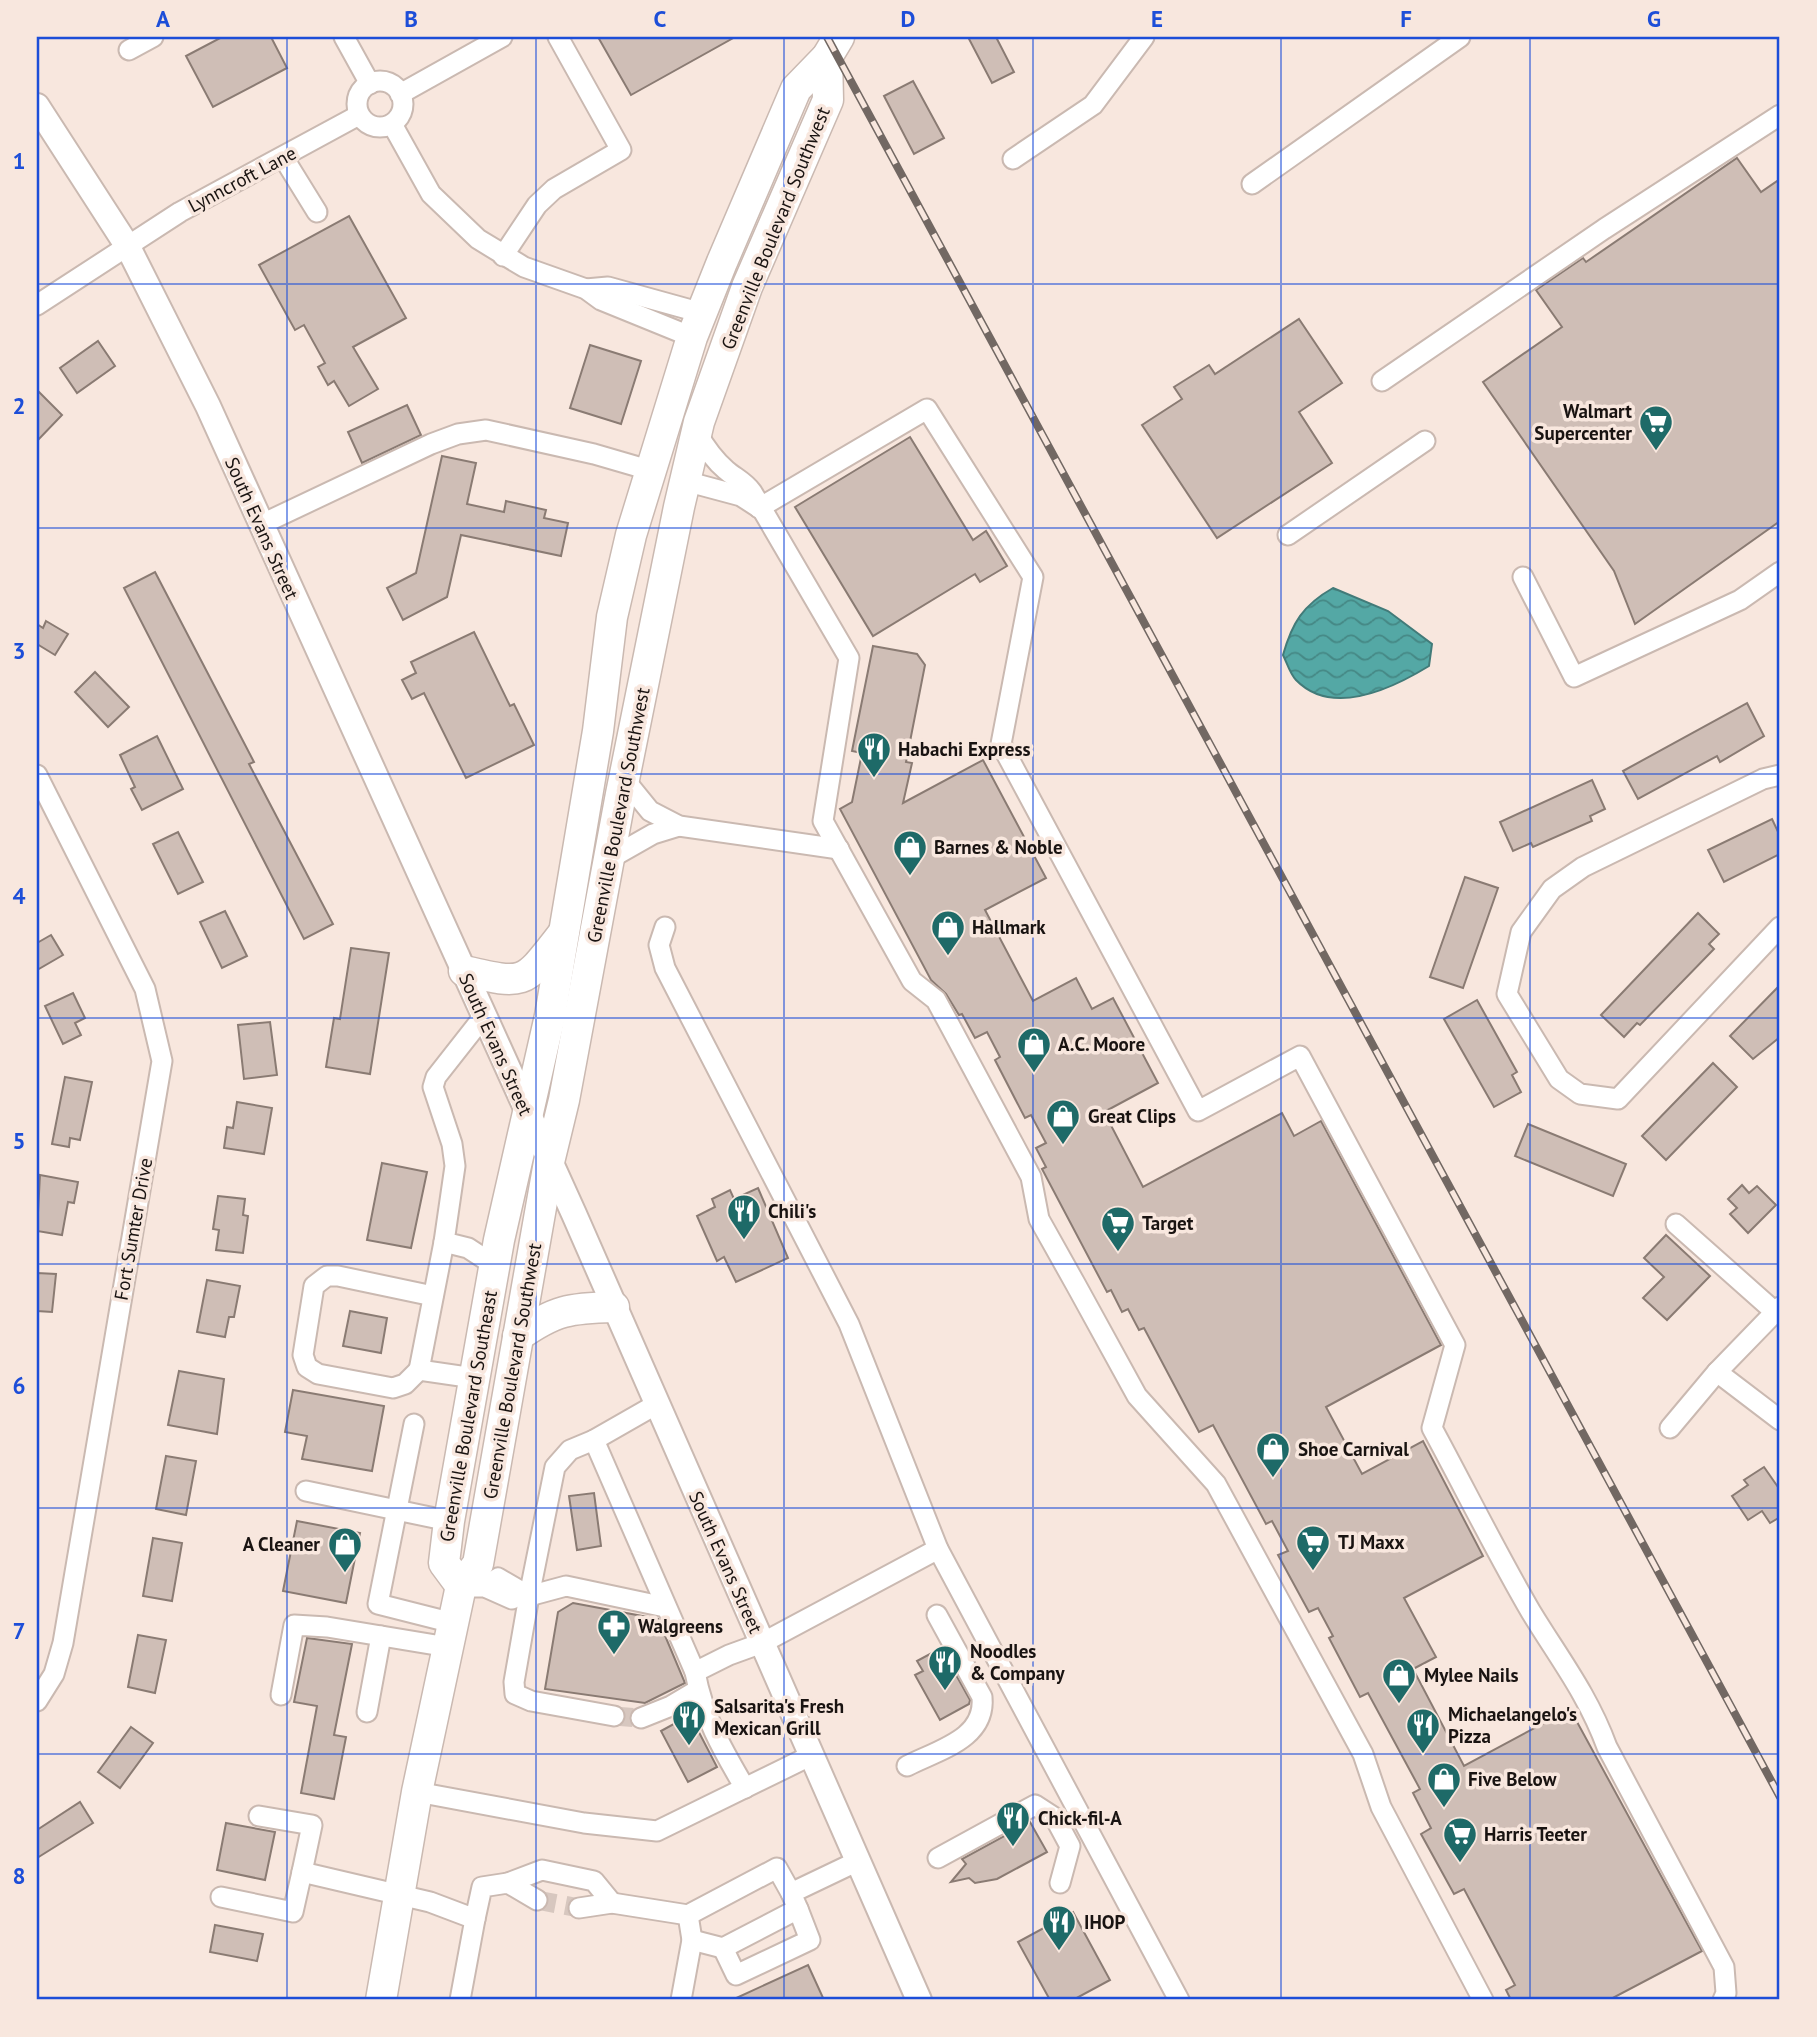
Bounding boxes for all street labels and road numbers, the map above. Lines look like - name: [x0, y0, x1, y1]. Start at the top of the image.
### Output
- street label: Greenville Boulevard Southwest: [715, 103, 835, 353]
- street label: Lynncroft Lane: [184, 141, 300, 217]
- street label: South Evans Street: [220, 453, 304, 603]
- street label: Greenville Boulevard Southwest: [581, 685, 655, 945]
- street label: South Evans Street: [454, 969, 538, 1119]
- street label: Fort Sumter Drive: [109, 1156, 157, 1302]
- street label: Greenville Boulevard Southwest: [478, 1241, 546, 1501]
- street label: Greenville Boulevard Southeast: [434, 1288, 502, 1544]
- street label: South Evans Street: [684, 1487, 768, 1637]

